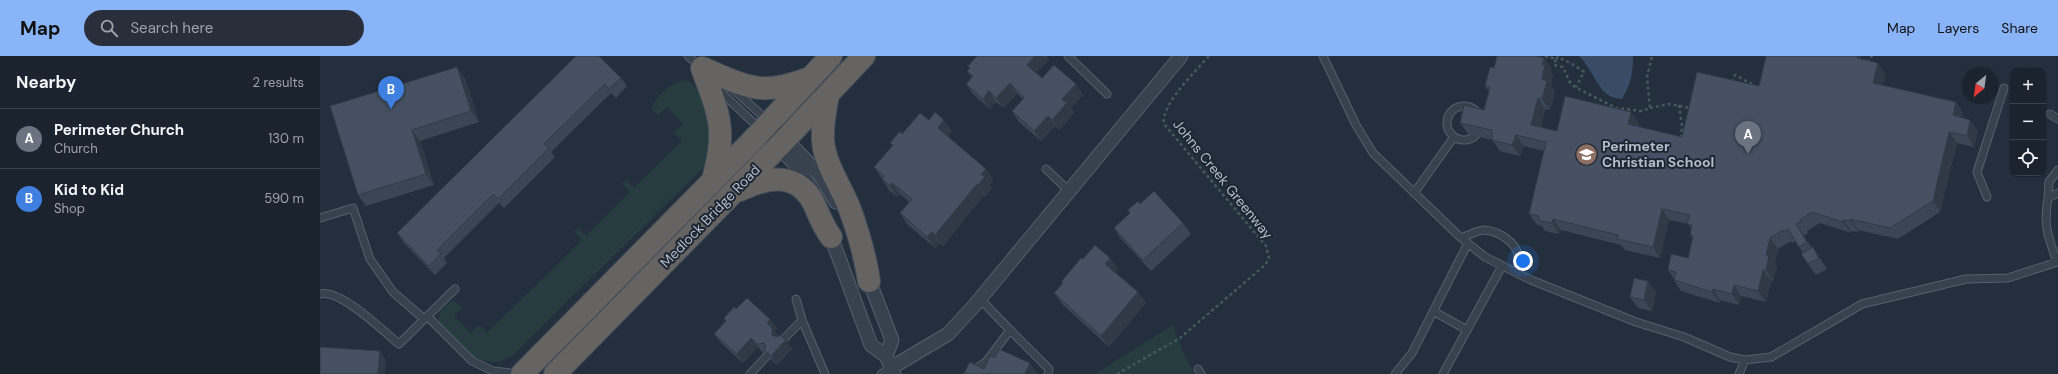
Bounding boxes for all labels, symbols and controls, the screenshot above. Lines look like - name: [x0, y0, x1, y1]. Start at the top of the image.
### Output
- search box: [84, 10, 364, 46]
- text: Map: [20, 16, 60, 41]
- icon: search: [98, 17, 120, 39]
- text: Search here: [130, 18, 213, 38]
- text: Map: [1887, 19, 1915, 37]
- text: Layers: [1937, 19, 1979, 37]
- text: Share: [2001, 19, 2038, 37]
- north arrow: [1962, 68, 1998, 104]
- map controls: [2010, 68, 2046, 176]
- button: +: [2010, 68, 2046, 104]
- text: Nearby: [16, 71, 76, 93]
- text: 2 results: [253, 74, 304, 91]
- pin: B: [378, 76, 404, 109]
- button: −: [2010, 104, 2046, 140]
- street label: Johns Creek Greenway: [1169, 115, 1277, 243]
- text: Perimeter Church: [54, 120, 184, 140]
- pin: A: [1735, 121, 1761, 154]
- text: A: [24, 130, 34, 147]
- text: 130 m: [268, 130, 304, 147]
- place label: Perimeter Christian School: [1602, 137, 1714, 171]
- text: Church: [54, 140, 98, 157]
- button: locate: [2010, 140, 2046, 176]
- school or university icon: Perimeter Christian School: [1574, 141, 1600, 167]
- street label: Medlock Bridge Road: [656, 161, 764, 271]
- text: Kid to Kid: [54, 180, 124, 200]
- text: B: [25, 190, 33, 207]
- text: 590 m: [264, 190, 304, 207]
- text: Shop: [54, 200, 85, 217]
- your location: [1513, 251, 1533, 271]

